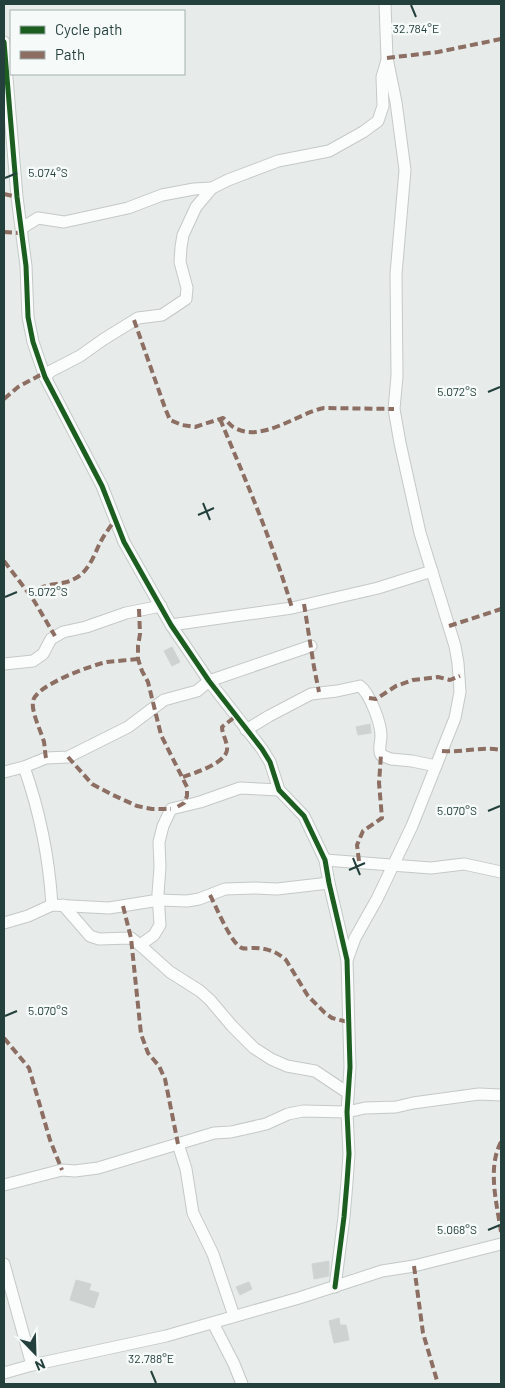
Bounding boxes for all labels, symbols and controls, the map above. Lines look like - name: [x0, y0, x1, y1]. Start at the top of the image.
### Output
- legend: [10, 10, 185, 75]
- text: Cycle path: [55, 20, 122, 38]
- text: 32.784°E: [393, 21, 439, 35]
- text: Path: [55, 45, 85, 63]
- text: 5.074°S: [28, 165, 68, 179]
- text: 5.072°S: [437, 384, 477, 398]
- text: 5.072°S: [28, 584, 68, 598]
- text: 5.070°S: [437, 803, 477, 817]
- text: 5.070°S: [28, 1003, 68, 1017]
- text: 5.068°S: [437, 1222, 477, 1236]
- north arrow: [10, 1328, 60, 1378]
- text: 32.788°E: [128, 1351, 174, 1365]
- text: N: [33, 1356, 48, 1375]

